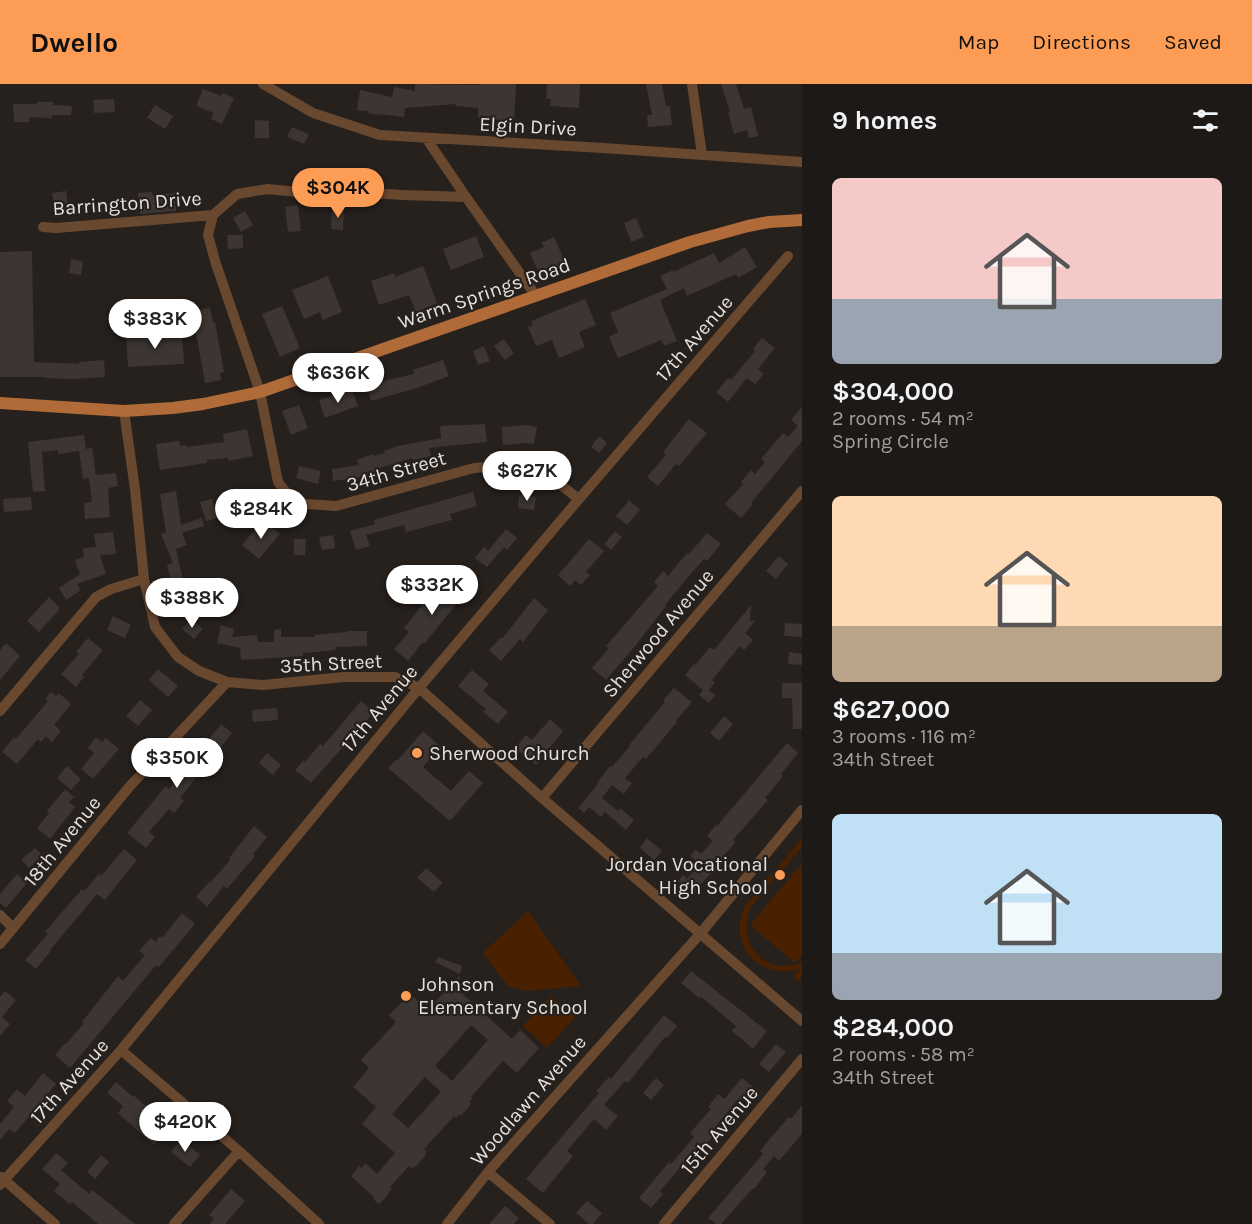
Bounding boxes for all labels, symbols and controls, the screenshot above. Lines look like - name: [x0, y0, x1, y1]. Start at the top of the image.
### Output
- text: Dwello: [30, 26, 118, 59]
- text: Map: [958, 30, 999, 54]
- text: Directions: [1032, 30, 1131, 54]
- text: Saved: [1164, 30, 1222, 54]
- icon: filters: [1189, 104, 1222, 137]
- text: 9 homes: [832, 105, 938, 136]
- street label: Elgin Drive: [479, 112, 577, 141]
- pin: $304K: [296, 168, 380, 219]
- text: $304K: [306, 176, 370, 199]
- street label: Barrington Drive: [52, 187, 202, 220]
- icon: home: [973, 217, 1081, 325]
- street label: Warm Springs Road: [395, 253, 573, 334]
- street label: 17th Avenue: [651, 291, 738, 386]
- pin: $383K: [113, 299, 197, 350]
- text: $383K: [123, 307, 187, 330]
- pin: $636K: [296, 353, 380, 404]
- text: $636K: [306, 361, 370, 384]
- text: $304,000: [832, 376, 954, 407]
- text: 2 rooms · 54 m²: [832, 407, 974, 430]
- text: Spring Circle: [832, 430, 949, 453]
- street label: 34th Street: [344, 446, 449, 497]
- pin: $627K: [485, 451, 569, 502]
- text: $627K: [496, 459, 558, 482]
- pin: $284K: [219, 489, 303, 540]
- text: $284K: [229, 497, 293, 520]
- icon: home: [973, 535, 1081, 643]
- street label: Sherwood Avenue: [598, 564, 719, 702]
- pin: $332K: [390, 565, 474, 616]
- text: $332K: [400, 573, 464, 596]
- pin: $388K: [150, 578, 234, 629]
- text: $388K: [159, 586, 225, 609]
- street label: 35th Street: [279, 649, 383, 678]
- street label: 17th Avenue: [336, 660, 422, 756]
- text: $627,000: [832, 694, 950, 725]
- text: 3 rooms · 116 m²: [832, 725, 976, 748]
- pin: $350K: [135, 738, 219, 789]
- place label: Sherwood Church: [429, 742, 590, 765]
- text: $350K: [145, 746, 209, 769]
- marker: Sherwood Church: [410, 746, 424, 760]
- text: 34th Street: [832, 748, 934, 771]
- street label: 18th Avenue: [19, 792, 106, 891]
- place label: Jordan Vocational High School: [606, 853, 768, 899]
- icon: home: [973, 853, 1081, 961]
- marker: Jordan Vocational High School: [773, 868, 787, 882]
- place label: Johnson Elementary School: [418, 973, 588, 1019]
- marker: Johnson Elementary School: [399, 989, 413, 1003]
- text: $284,000: [832, 1012, 954, 1043]
- street label: Woodlawn Avenue: [466, 1031, 591, 1170]
- street label: 17th Avenue: [25, 1034, 113, 1128]
- text: 2 rooms · 58 m²: [832, 1043, 975, 1066]
- text: 34th Street: [832, 1066, 934, 1089]
- street label: 15th Avenue: [676, 1082, 763, 1179]
- pin: $420K: [143, 1102, 227, 1153]
- text: $420K: [153, 1110, 217, 1133]

